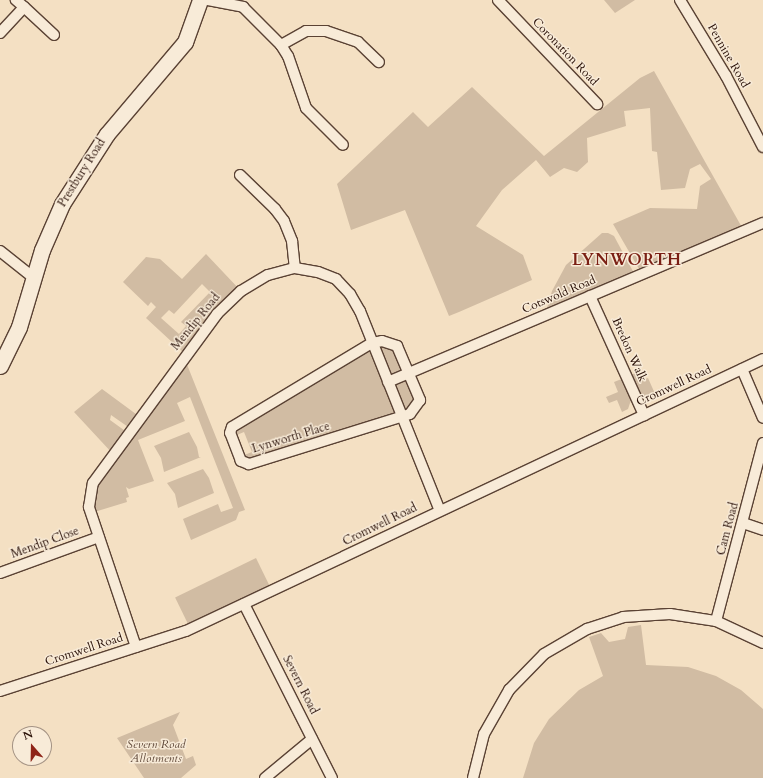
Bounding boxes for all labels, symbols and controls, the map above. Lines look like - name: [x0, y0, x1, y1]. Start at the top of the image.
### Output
- street label: Coronation Road: [529, 15, 601, 89]
- street label: Pennine Road: [704, 21, 752, 91]
- street label: Prestbury Road: [55, 136, 109, 210]
- district label: LYNWORTH: [572, 250, 682, 270]
- street label: Cotswold Road: [520, 273, 598, 317]
- street label: Mendip Road: [169, 291, 223, 353]
- street label: Bredon Walk: [608, 316, 650, 384]
- street label: Cromwell Road: [634, 362, 714, 410]
- street label: Lynworth Place: [250, 419, 332, 457]
- street label: Cromwell Road: [340, 501, 420, 549]
- street label: Cam Road: [714, 501, 742, 557]
- street label: Mendip Close: [9, 524, 81, 562]
- street label: Cromwell Road: [43, 631, 125, 669]
- street label: Severn Road: [279, 653, 321, 717]
- north arrow: [12, 726, 52, 766]
- text: N: [21, 727, 35, 744]
- park label: Severn Road Allotments: [126, 738, 186, 766]

